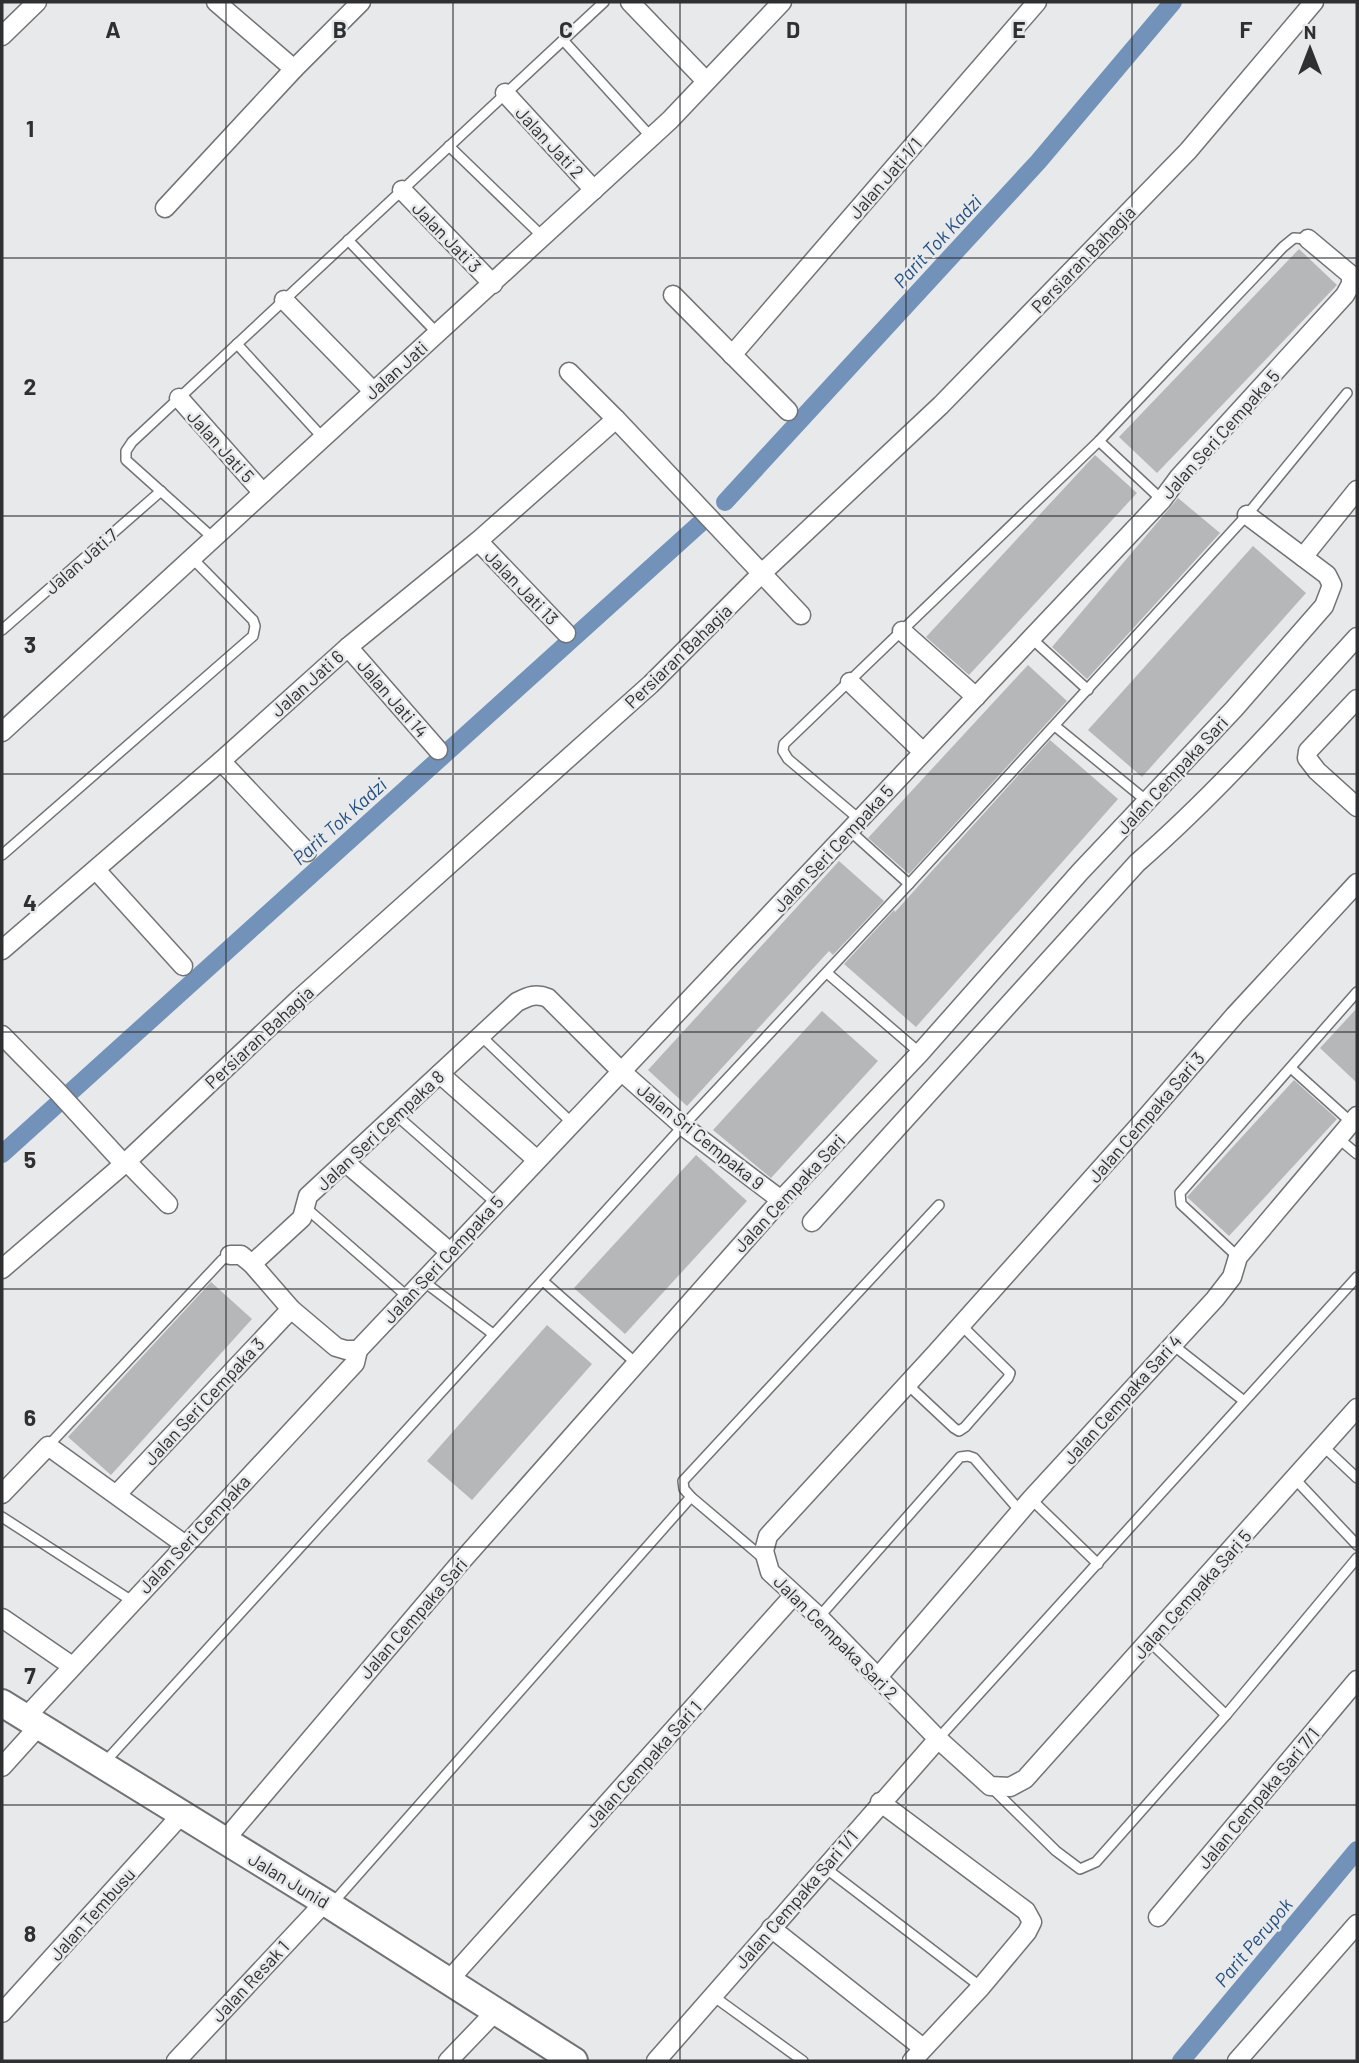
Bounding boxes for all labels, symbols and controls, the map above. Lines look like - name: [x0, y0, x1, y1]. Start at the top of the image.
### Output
- north arrow: [1275, 14, 1345, 84]
- text: A: [105, 15, 121, 43]
- text: B: [333, 15, 347, 43]
- text: C: [559, 15, 573, 43]
- text: D: [786, 15, 800, 43]
- text: E: [1012, 15, 1026, 43]
- text: F: [1240, 15, 1253, 43]
- text: N: [1304, 20, 1316, 43]
- street label: Jalan Jati 2: [511, 102, 589, 182]
- text: 1: [26, 114, 34, 142]
- street label: Jalan Jati 1/1: [844, 133, 926, 223]
- water label: Parit Tok Kadzi: [888, 190, 986, 292]
- street label: Jalan Jati 3: [408, 197, 486, 277]
- street label: Persiaran Bahagia: [1026, 201, 1140, 317]
- street label: Jalan Jati: [360, 336, 432, 404]
- street label: Jalan Seri Cempaka 5: [1156, 365, 1284, 503]
- text: 2: [24, 372, 36, 400]
- street label: Jalan Jati 5: [183, 405, 259, 487]
- street label: Jalan Jati 7: [40, 523, 122, 598]
- street label: Jalan Jati 13: [481, 545, 563, 629]
- street label: Persiaran Bahagia: [620, 599, 736, 713]
- text: 3: [24, 630, 36, 658]
- street label: Jalan Jati 6: [266, 645, 348, 721]
- street label: Jalan Jati 14: [353, 654, 433, 742]
- street label: Jalan Cempaka Sari: [1112, 711, 1232, 839]
- water label: Parit Tok Kadzi: [287, 773, 391, 869]
- street label: Jalan Seri Cempaka 5: [768, 780, 898, 916]
- text: 4: [23, 888, 37, 916]
- street label: Persiaran Bahagia: [200, 981, 318, 1093]
- street label: Jalan Cempaka Sari 3: [1083, 1047, 1209, 1187]
- street label: Jalan Seri Cempaka 8: [312, 1065, 448, 1195]
- street label: Jalan Sri Cempaka 9: [633, 1078, 769, 1194]
- street label: Jalan Cempaka Sari: [729, 1129, 849, 1257]
- text: 5: [24, 1145, 36, 1173]
- street label: Jalan Seri Cempaka 5: [378, 1191, 508, 1327]
- street label: Jalan Cempaka Sari 4: [1058, 1330, 1186, 1468]
- street label: Jalan Seri Cempaka 3: [139, 1333, 269, 1469]
- text: 6: [24, 1403, 36, 1431]
- street label: Jalan Seri Cempaka: [134, 1470, 254, 1598]
- street label: Jalan Cempaka Sari 5: [1128, 1525, 1256, 1663]
- street label: Jalan Cempaka Sari: [354, 1553, 472, 1683]
- street label: Jalan Cempaka Sari 2: [769, 1570, 903, 1704]
- text: 7: [24, 1661, 36, 1689]
- street label: Jalan Cempaka Sari 1: [580, 1696, 706, 1832]
- street label: Jalan Cempaka Sari 7/1: [1192, 1723, 1324, 1873]
- street label: Jalan Cempaka Sari 1/1: [730, 1825, 862, 1973]
- street label: Jalan Junid: [245, 1847, 333, 1913]
- street label: Jalan Tembusu: [45, 1863, 139, 1965]
- water label: Parit Perupok: [1209, 1892, 1297, 1991]
- text: 8: [24, 1919, 36, 1947]
- street label: Jalan Resak 1: [207, 1936, 293, 2026]

